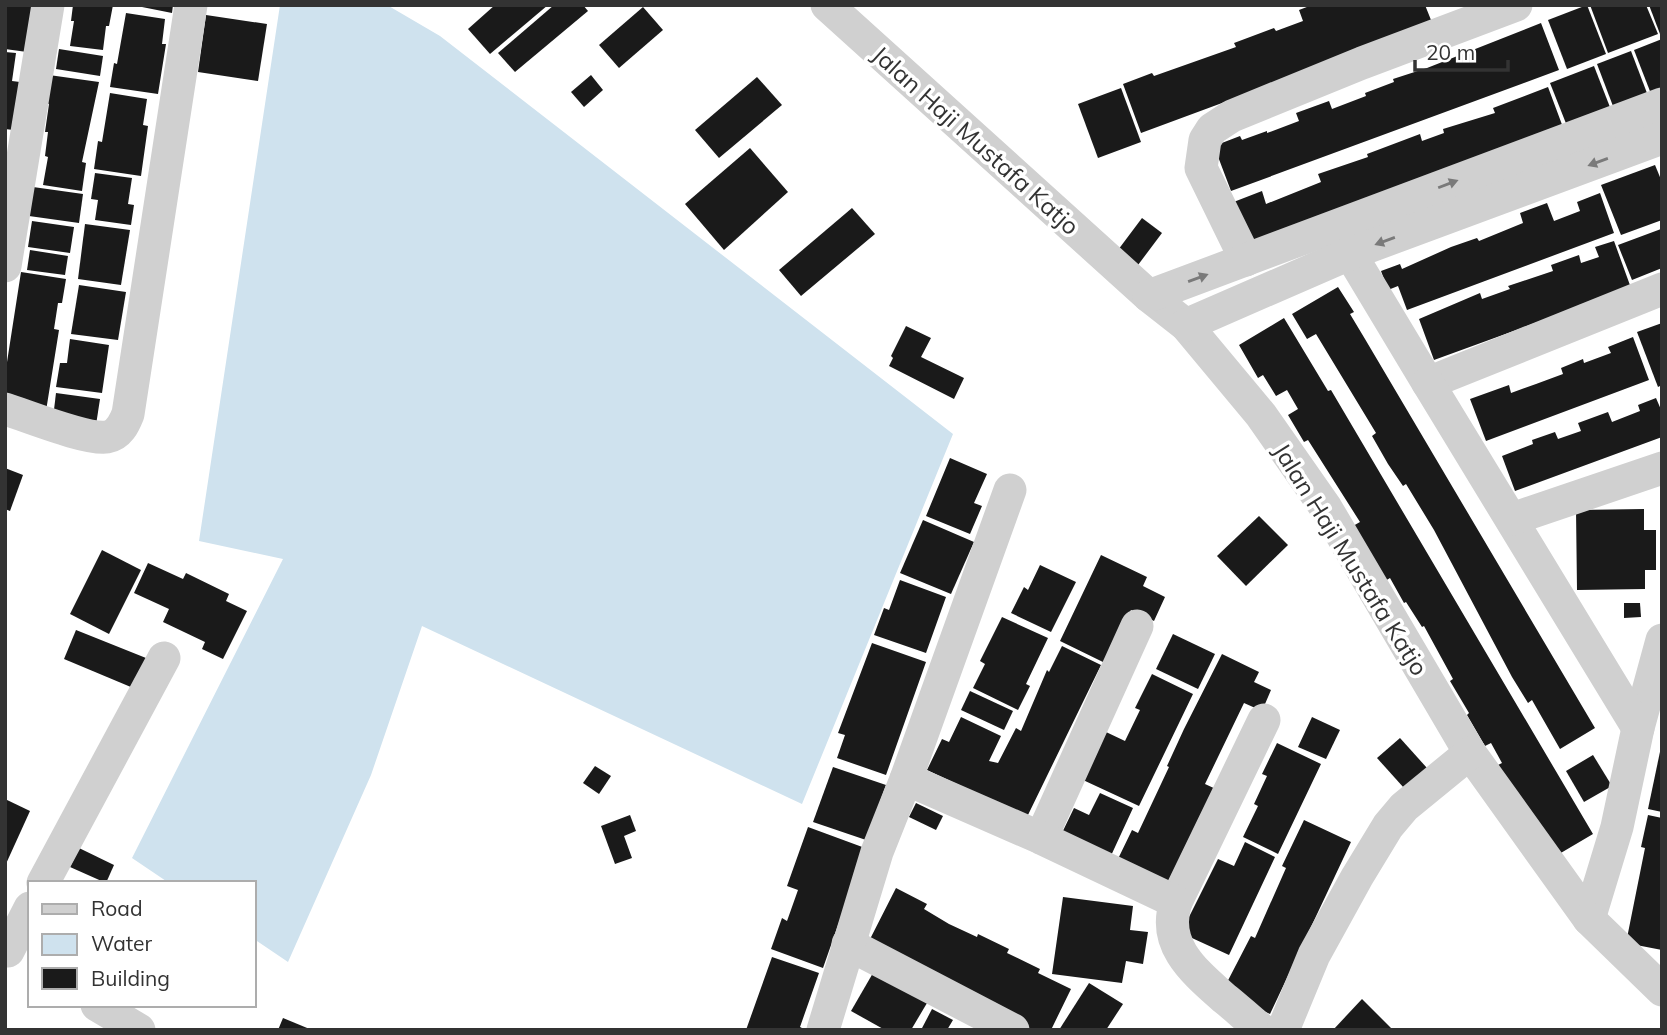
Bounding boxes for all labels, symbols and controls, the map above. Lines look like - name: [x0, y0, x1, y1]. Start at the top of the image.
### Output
- scale bar: [1415, 28, 1508, 72]
- street label: Jalan Haji Mustafa Katjo: [866, 39, 1086, 241]
- text: 20 m: [1426, 39, 1475, 65]
- one-way arrow: [1587, 156, 1608, 167]
- one-way arrow: [1437, 179, 1458, 190]
- one-way arrow: [1374, 236, 1395, 247]
- one-way arrow: [1187, 273, 1208, 284]
- street label: Jalan Haji Mustafa Katjo: [1267, 437, 1435, 681]
- legend: [28, 881, 256, 1007]
- text: Road: [91, 895, 142, 921]
- text: Water: [91, 930, 152, 956]
- text: Building: [91, 965, 170, 991]

